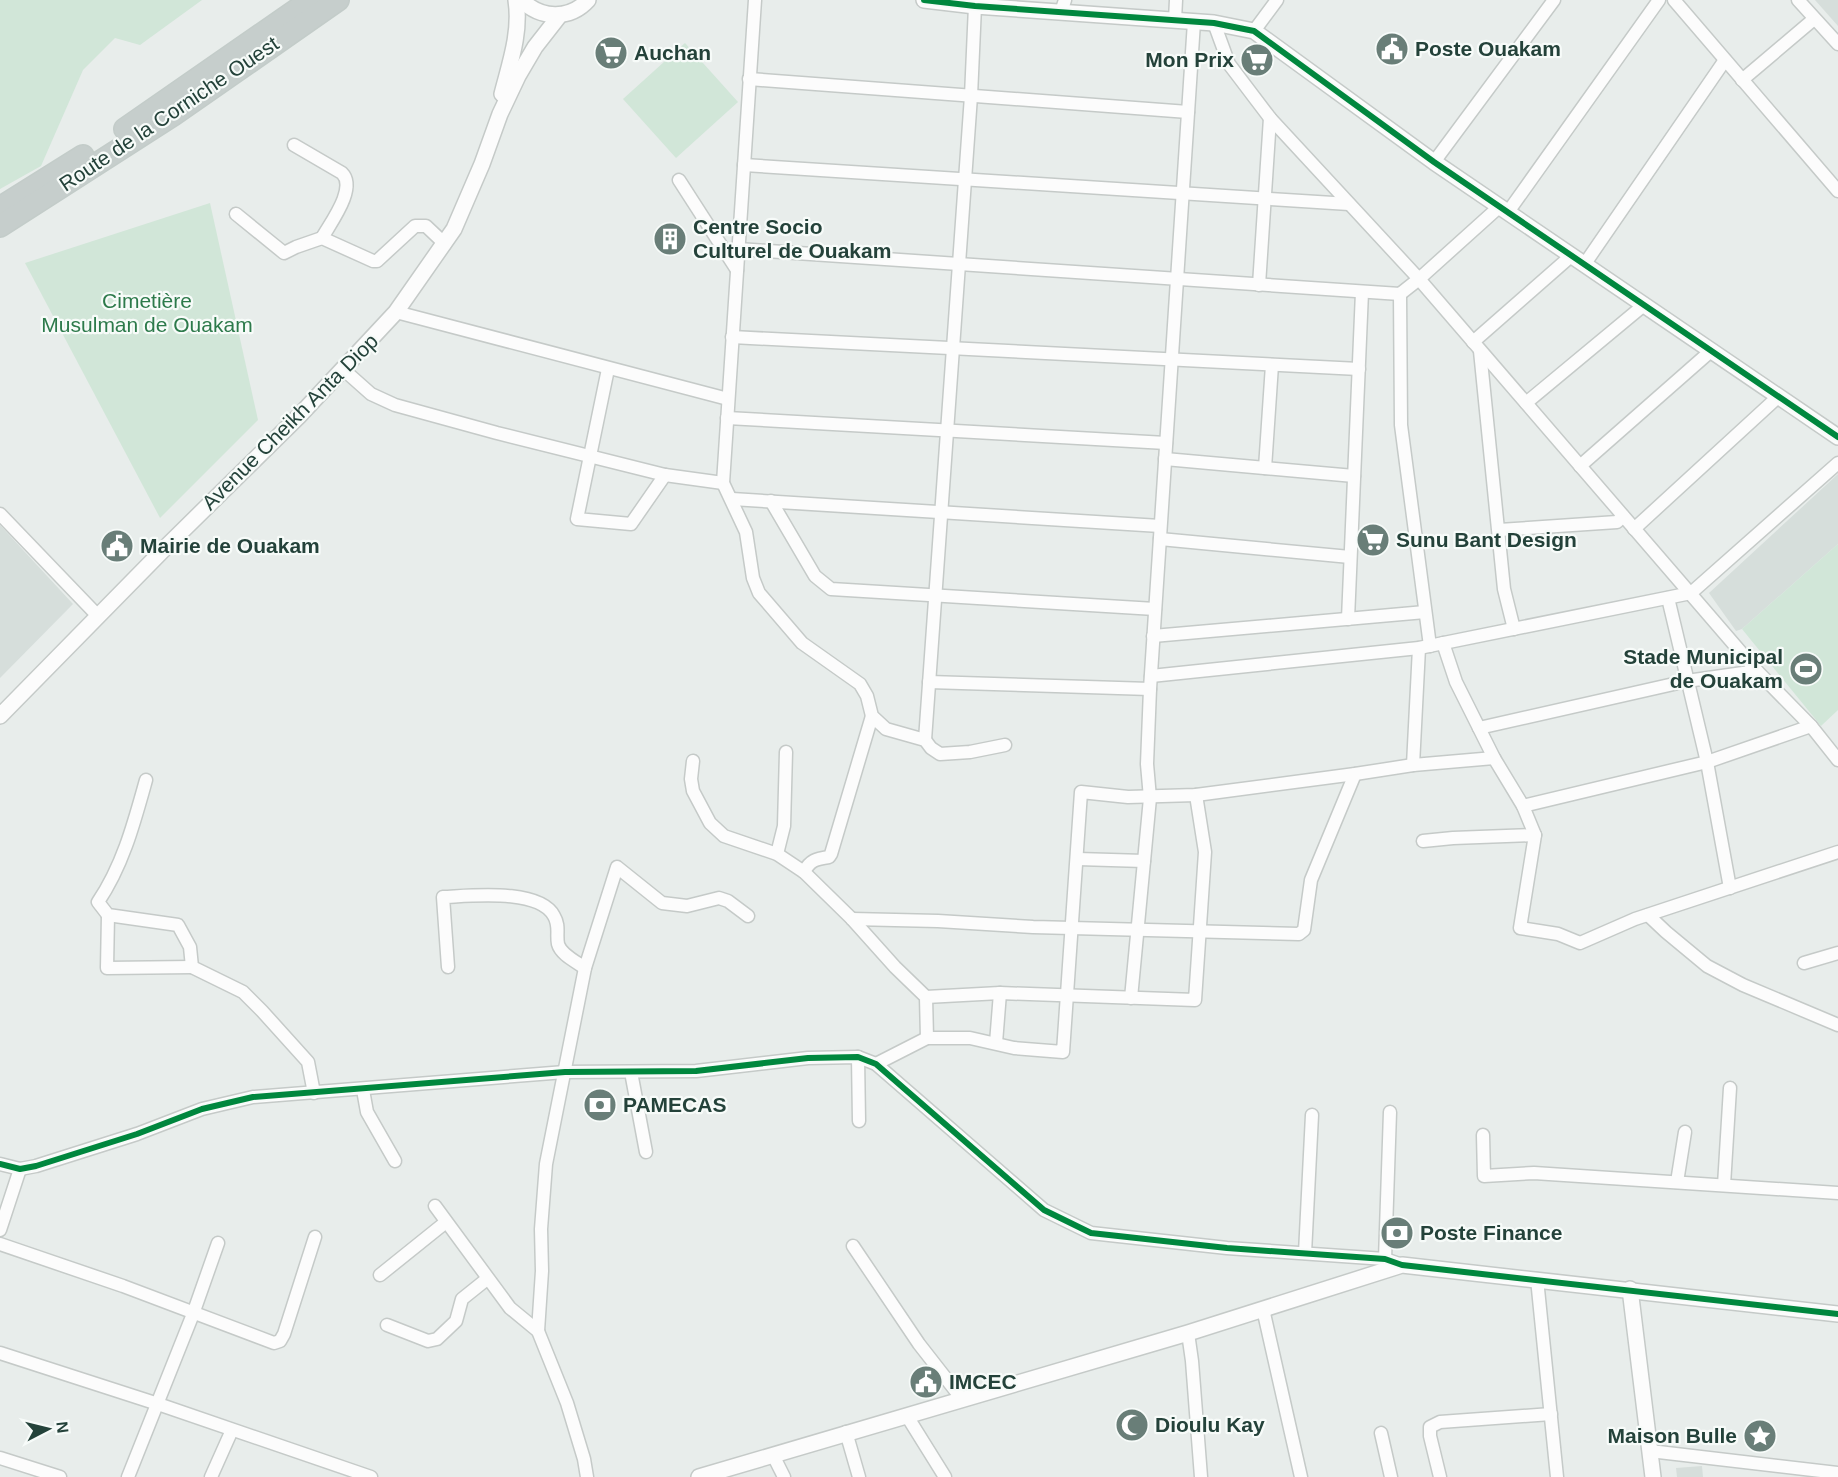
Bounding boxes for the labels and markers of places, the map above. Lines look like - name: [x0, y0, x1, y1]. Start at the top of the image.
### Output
- public building icon: Poste Ouakam: [1374, 31, 1410, 67]
- supermarket icon: Auchan: [593, 35, 629, 71]
- place label: Poste Ouakam: [1415, 37, 1561, 60]
- place label: Auchan: [634, 41, 711, 64]
- supermarket icon: Mon Prix: [1239, 42, 1275, 78]
- place label: Mon Prix: [1145, 48, 1234, 71]
- place label: Centre Socio Culturel de Ouakam: [693, 215, 891, 262]
- building icon: Centre Socio Culturel de Ouakam: [652, 221, 688, 257]
- supermarket icon: Sunu Bant Design: [1355, 522, 1391, 558]
- public building icon: Mairie de Ouakam: [99, 528, 135, 564]
- place label: Sunu Bant Design: [1396, 528, 1577, 551]
- place label: Mairie de Ouakam: [140, 534, 320, 557]
- place label: Stade Municipal de Ouakam: [1623, 645, 1783, 692]
- sports icon: Stade Municipal de Ouakam: [1788, 651, 1824, 687]
- bank icon: PAMECAS: [582, 1087, 618, 1123]
- place label: PAMECAS: [623, 1093, 726, 1116]
- bank icon: Poste Finance: [1379, 1215, 1415, 1251]
- place label: Poste Finance: [1420, 1221, 1562, 1244]
- public building icon: IMCEC: [908, 1364, 944, 1400]
- place label: IMCEC: [949, 1370, 1017, 1393]
- mosque icon: Dioulu Kay: [1114, 1407, 1150, 1443]
- place label: Dioulu Kay: [1155, 1413, 1265, 1436]
- place icon: Maison Bulle: [1742, 1418, 1778, 1454]
- place label: Maison Bulle: [1607, 1424, 1737, 1447]

